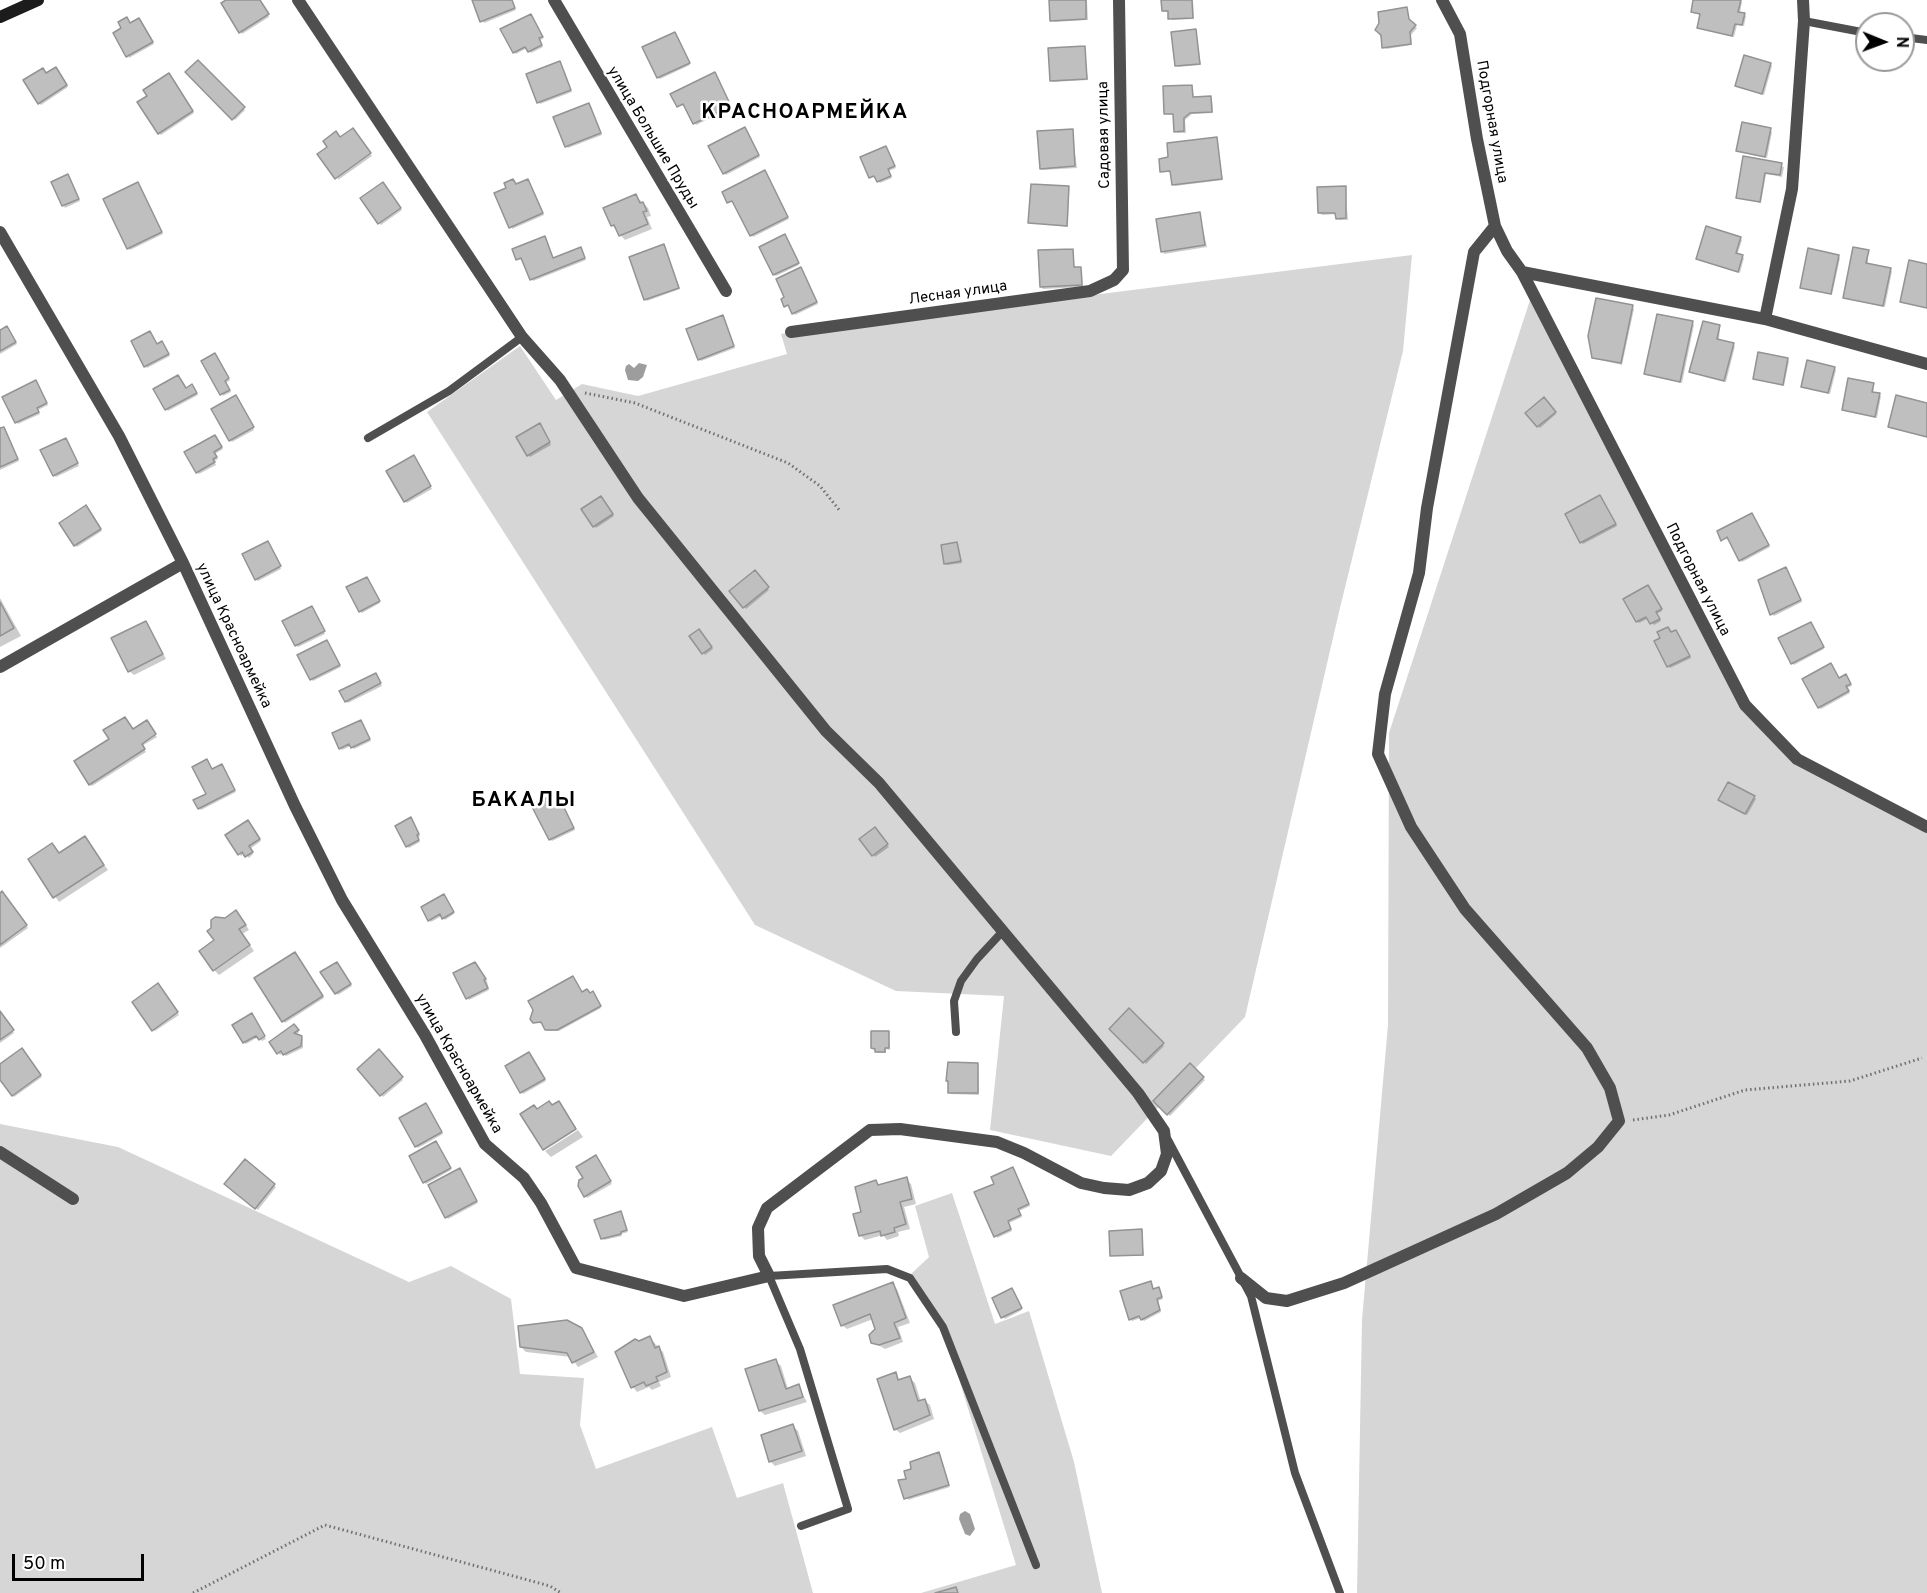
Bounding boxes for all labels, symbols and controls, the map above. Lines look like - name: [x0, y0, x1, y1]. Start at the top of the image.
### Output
- north arrow: [1855, 12, 1915, 72]
- text: N: [1891, 36, 1911, 48]
- street label: Подгорная улица: [1471, 59, 1511, 185]
- street label: улица Большие Пруды: [602, 64, 702, 212]
- street label: Садовая улица: [1095, 81, 1115, 189]
- district label: КРАСНОАРМЕЙКА: [701, 101, 909, 127]
- street label: Лесная улица: [908, 278, 1008, 310]
- street label: Подгорная улица: [1661, 521, 1733, 639]
- street label: улица Красноармейка: [191, 560, 275, 712]
- district label: БАКАЛЫ: [471, 789, 577, 815]
- street label: улица Красноармейка: [411, 991, 505, 1137]
- scale bar: [15, 1542, 147, 1580]
- text: 50 m: [23, 1553, 65, 1576]

